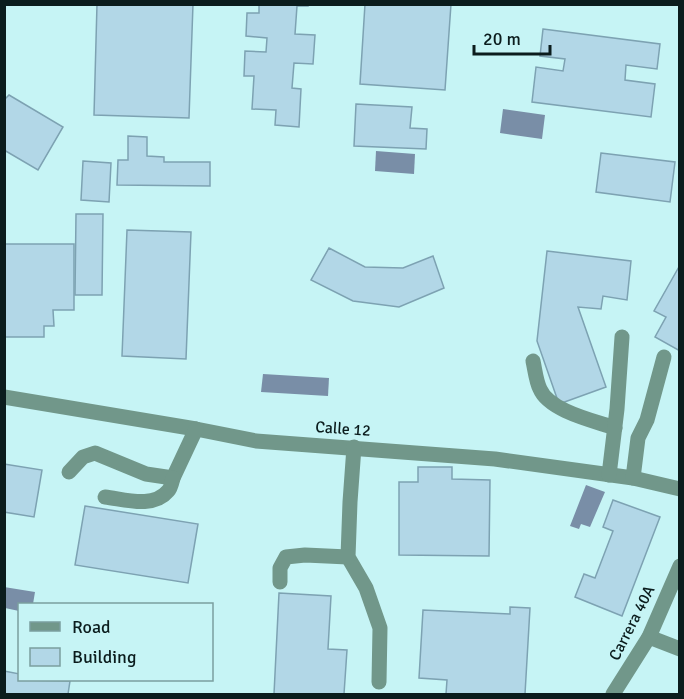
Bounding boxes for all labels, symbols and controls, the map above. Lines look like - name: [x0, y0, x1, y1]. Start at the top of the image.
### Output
- scale bar: [474, 18, 550, 56]
- text: 20 m: [483, 28, 521, 50]
- street label: Calle 12: [315, 417, 371, 441]
- street label: Carrera 40A: [605, 582, 660, 664]
- legend: [18, 603, 213, 681]
- text: Road: [72, 616, 111, 638]
- text: Building: [72, 646, 136, 668]

